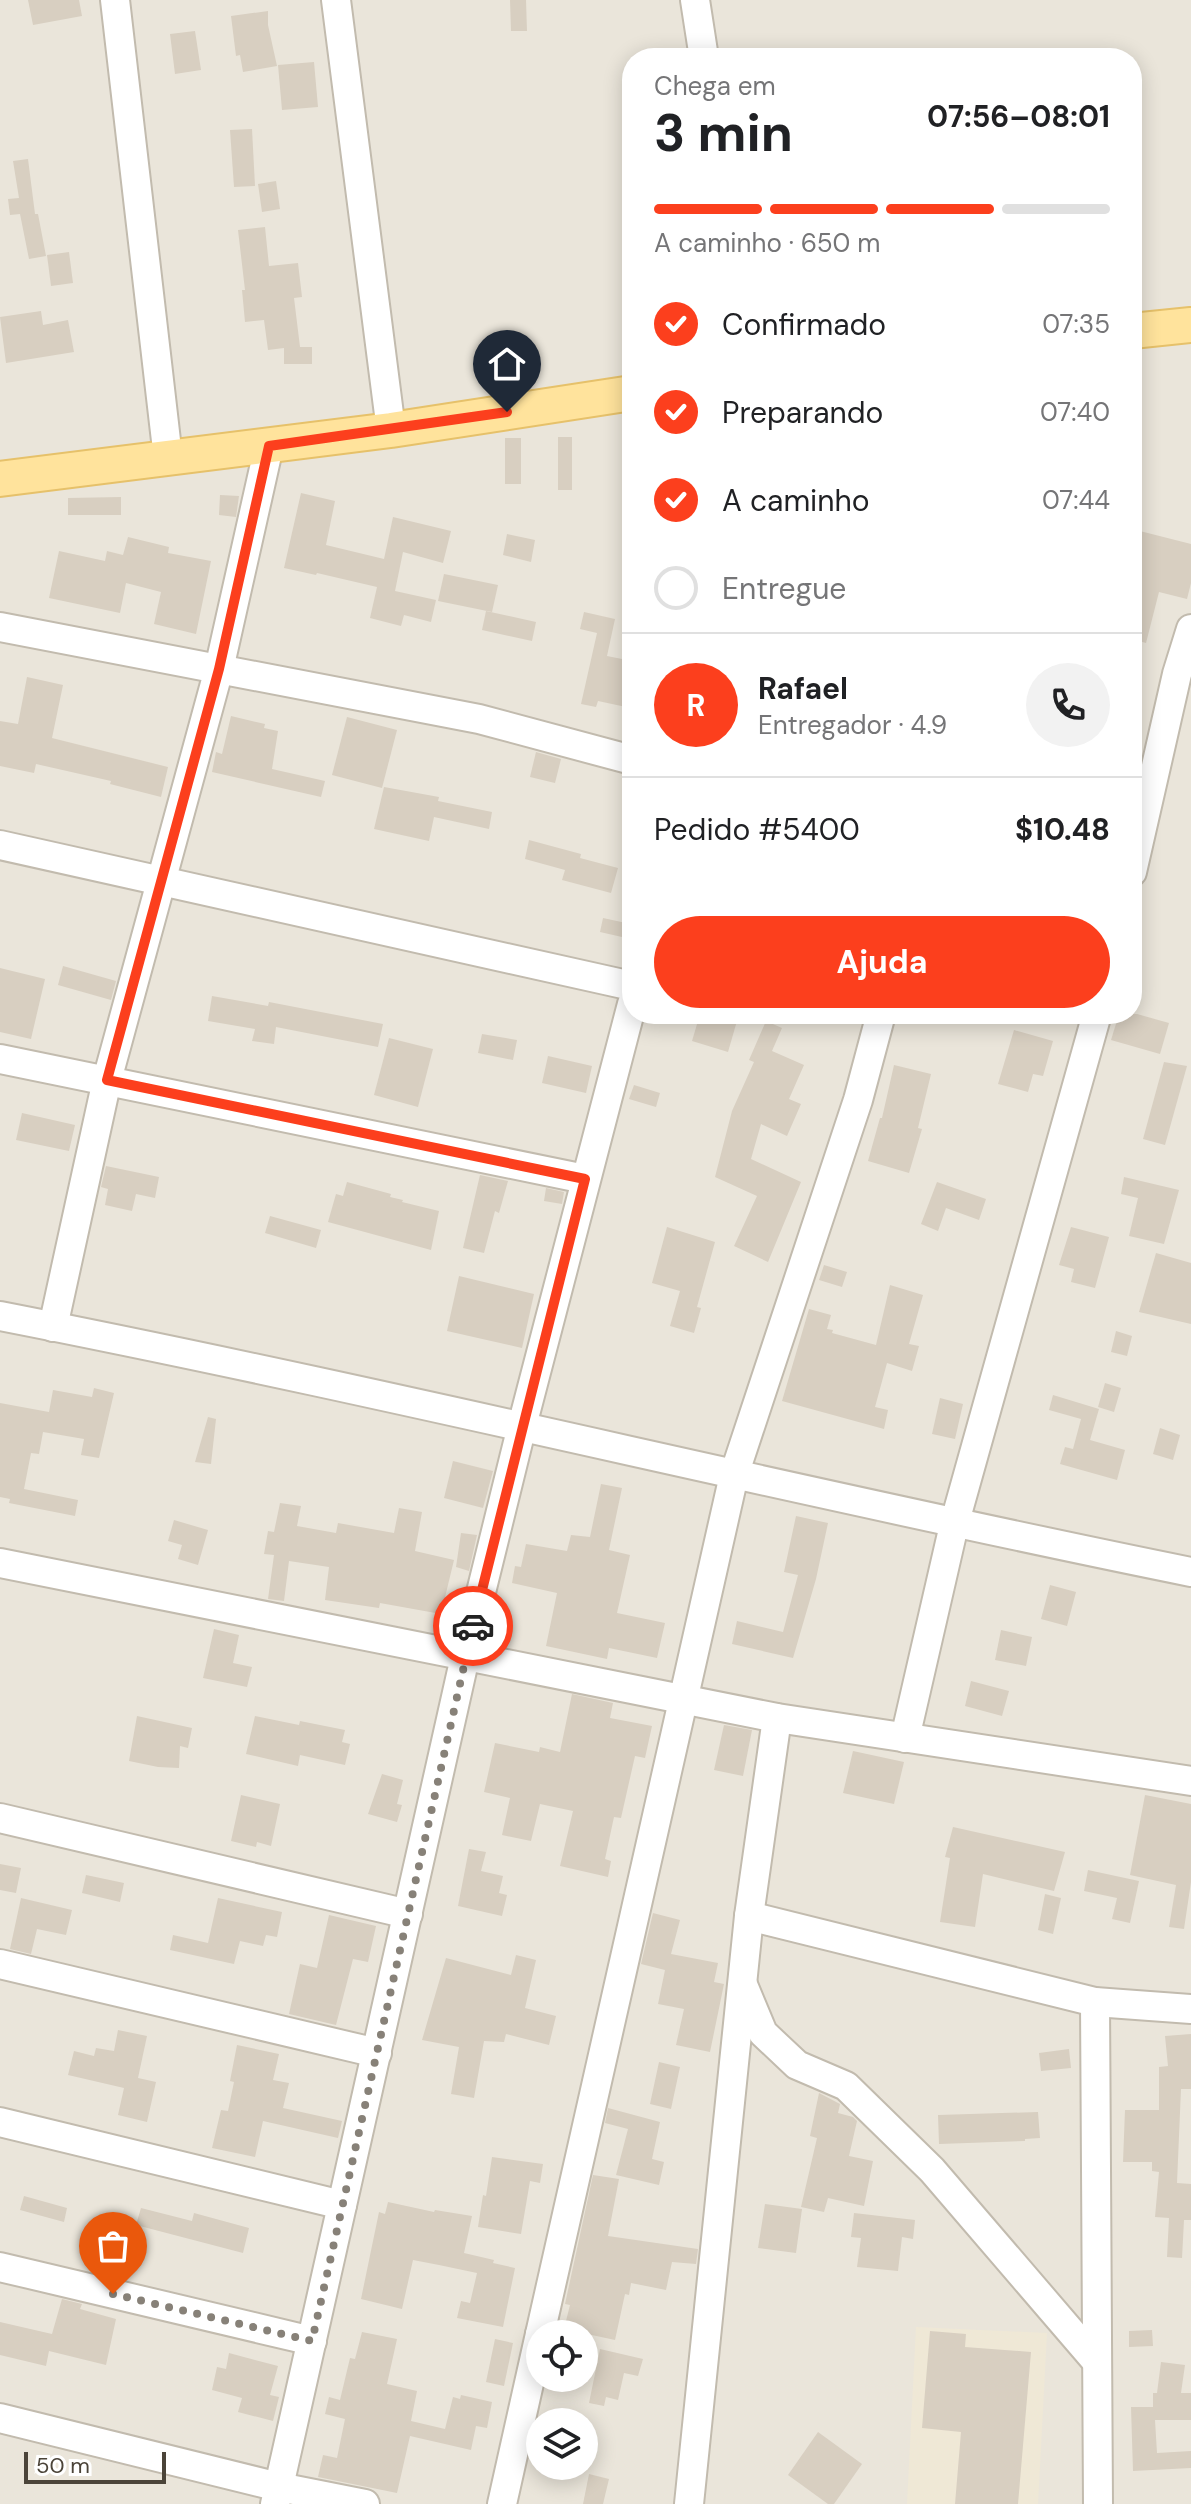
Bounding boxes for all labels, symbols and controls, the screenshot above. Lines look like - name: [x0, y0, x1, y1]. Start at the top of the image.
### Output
- text: Chega em: [654, 69, 776, 103]
- text: 07:56–08:01: [927, 97, 1110, 136]
- text: 3 min: [654, 99, 793, 167]
- text: A caminho · 650 m: [654, 226, 880, 260]
- icon: check: [654, 302, 698, 346]
- text: Confirmado: [722, 305, 886, 344]
- text: 07:35: [1042, 307, 1110, 341]
- pin: [473, 330, 541, 412]
- icon: home: [485, 342, 529, 386]
- icon: check: [654, 390, 698, 434]
- text: Preparando: [722, 393, 883, 432]
- text: 07:40: [1040, 395, 1110, 429]
- icon: check: [654, 478, 698, 522]
- text: A caminho: [722, 481, 870, 520]
- text: 07:44: [1042, 483, 1110, 517]
- text: Entregue: [722, 569, 846, 608]
- button: phone: [1026, 663, 1110, 747]
- text: Rafael: [758, 669, 848, 708]
- text: R: [687, 686, 705, 725]
- text: Entregador · 4.9: [758, 708, 947, 742]
- text: Pedido #5400: [654, 810, 860, 849]
- text: $10.48: [1015, 810, 1110, 849]
- button: Ajuda: [654, 916, 1110, 1008]
- courier: [433, 1586, 513, 1666]
- icon: car: [451, 1604, 495, 1648]
- pin: [79, 2212, 147, 2294]
- icon: bag: [91, 2224, 135, 2268]
- map controls: [526, 2320, 598, 2480]
- button: locate: [526, 2320, 598, 2392]
- button: layers: [526, 2408, 598, 2480]
- scale bar: [24, 2448, 166, 2484]
- text: 50 m: [36, 2451, 90, 2480]

